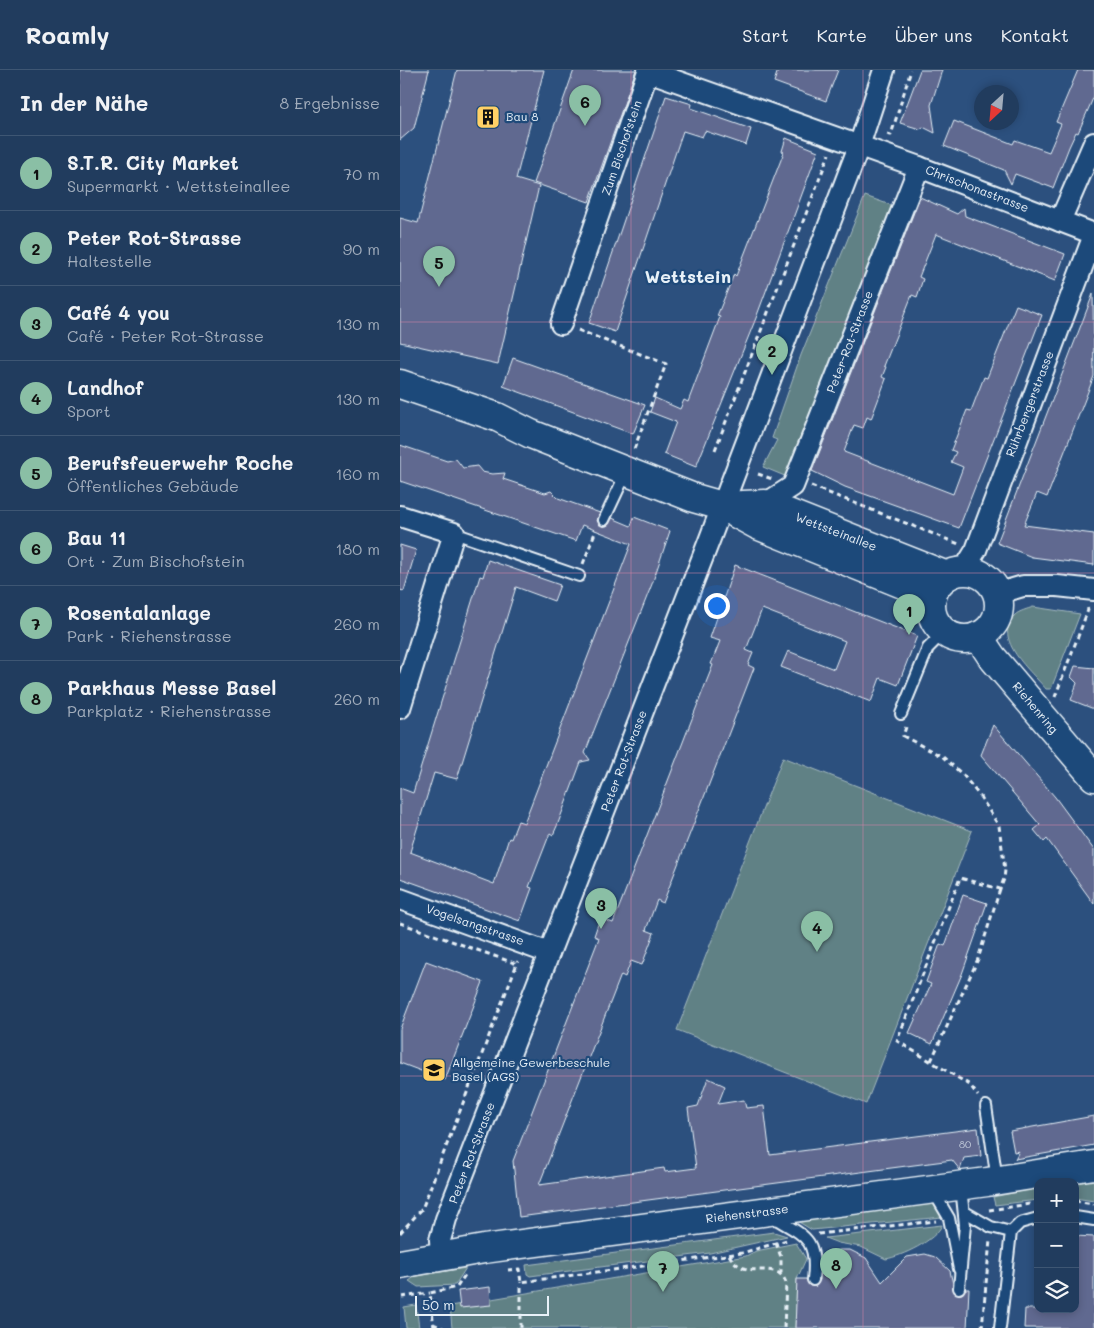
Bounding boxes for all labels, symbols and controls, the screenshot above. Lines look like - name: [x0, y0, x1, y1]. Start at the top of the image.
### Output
- text: Roamly: [25, 19, 109, 50]
- text: Start: [742, 23, 789, 47]
- text: Karte: [817, 23, 867, 47]
- text: Über uns: [895, 23, 973, 47]
- text: Kontakt: [1001, 23, 1069, 47]
- pin: 6: [569, 85, 601, 126]
- north arrow: [974, 85, 1019, 130]
- text: In der Nähe: [20, 89, 148, 116]
- text: 8 Ergebnisse: [279, 92, 380, 113]
- street label: Zum Bischofstein: [597, 98, 645, 197]
- building icon: Bau 8: [475, 104, 501, 130]
- place label: Bau 8: [506, 108, 539, 124]
- text: S.T.R. City Market: [67, 150, 239, 175]
- street label: Chrischonastrasse: [923, 161, 1031, 215]
- text: 1: [32, 163, 40, 184]
- text: 70 m: [343, 163, 380, 184]
- text: Supermarkt · Wettsteinallee: [67, 175, 290, 196]
- text: Peter Rot-Strasse: [67, 225, 241, 250]
- text: 2: [32, 238, 40, 259]
- text: 90 m: [343, 238, 380, 259]
- pin: 5: [423, 246, 455, 287]
- text: Haltestelle: [67, 250, 152, 271]
- district label: Wettstein: [645, 264, 731, 288]
- street label: Peter-Rot-Strasse: [822, 288, 876, 395]
- text: Café 4 you: [67, 300, 170, 325]
- text: 3: [31, 313, 41, 334]
- text: 130 m: [336, 313, 380, 334]
- text: Café · Peter Rot-Strasse: [67, 325, 264, 346]
- pin: 2: [756, 334, 788, 375]
- street label: Rührbergerstrasse: [1001, 348, 1057, 459]
- text: Landhof: [67, 375, 143, 400]
- text: 4: [31, 388, 41, 409]
- text: 130 m: [336, 388, 380, 409]
- text: Sport: [67, 400, 110, 421]
- text: Berufsfeuerwehr Roche: [67, 450, 293, 475]
- text: 5: [31, 463, 41, 484]
- text: 160 m: [335, 463, 380, 484]
- text: Öffentliches Gebäude: [67, 475, 239, 496]
- street label: Wettsteinallee: [793, 508, 879, 554]
- text: Bau 11: [67, 525, 126, 550]
- text: 6: [31, 538, 41, 559]
- text: 180 m: [335, 538, 380, 559]
- text: Ort · Zum Bischofstein: [67, 550, 245, 571]
- your location: [704, 593, 730, 619]
- pin: 1: [893, 594, 925, 635]
- text: Rosentalanlage: [67, 600, 211, 625]
- text: 7: [32, 613, 40, 634]
- text: 260 m: [334, 613, 380, 634]
- text: Park · Riehenstrasse: [67, 625, 232, 646]
- text: Parkhaus Messe Basel: [67, 675, 276, 700]
- street label: Riehenring: [1009, 678, 1062, 737]
- text: 8: [31, 688, 41, 709]
- text: 260 m: [334, 688, 380, 709]
- text: Parkplatz · Riehenstrasse: [67, 700, 271, 721]
- street label: Peter Rot-Strasse: [596, 708, 650, 814]
- pin: 3: [585, 888, 617, 929]
- street label: Vogelsangstrasse: [424, 900, 527, 948]
- pin: 4: [801, 911, 833, 952]
- place label: Allgemeine Gewerbeschule Basel (AGS): [452, 1054, 610, 1084]
- school or university icon: Allgemeine Gewerbeschule Basel (AGS): [421, 1057, 447, 1083]
- street label: Peter Rot-Strasse: [444, 1100, 498, 1206]
- house number: 80: [959, 1137, 971, 1151]
- map controls: [1034, 1178, 1079, 1313]
- button: +: [1034, 1178, 1079, 1223]
- street label: Riehenstrasse: [705, 1200, 789, 1226]
- button: −: [1034, 1223, 1079, 1268]
- pin: 8: [820, 1248, 852, 1289]
- pin: 7: [647, 1251, 679, 1292]
- button: layers: [1034, 1268, 1079, 1313]
- scale bar: [415, 1293, 549, 1316]
- text: 50 m: [422, 1295, 454, 1314]

